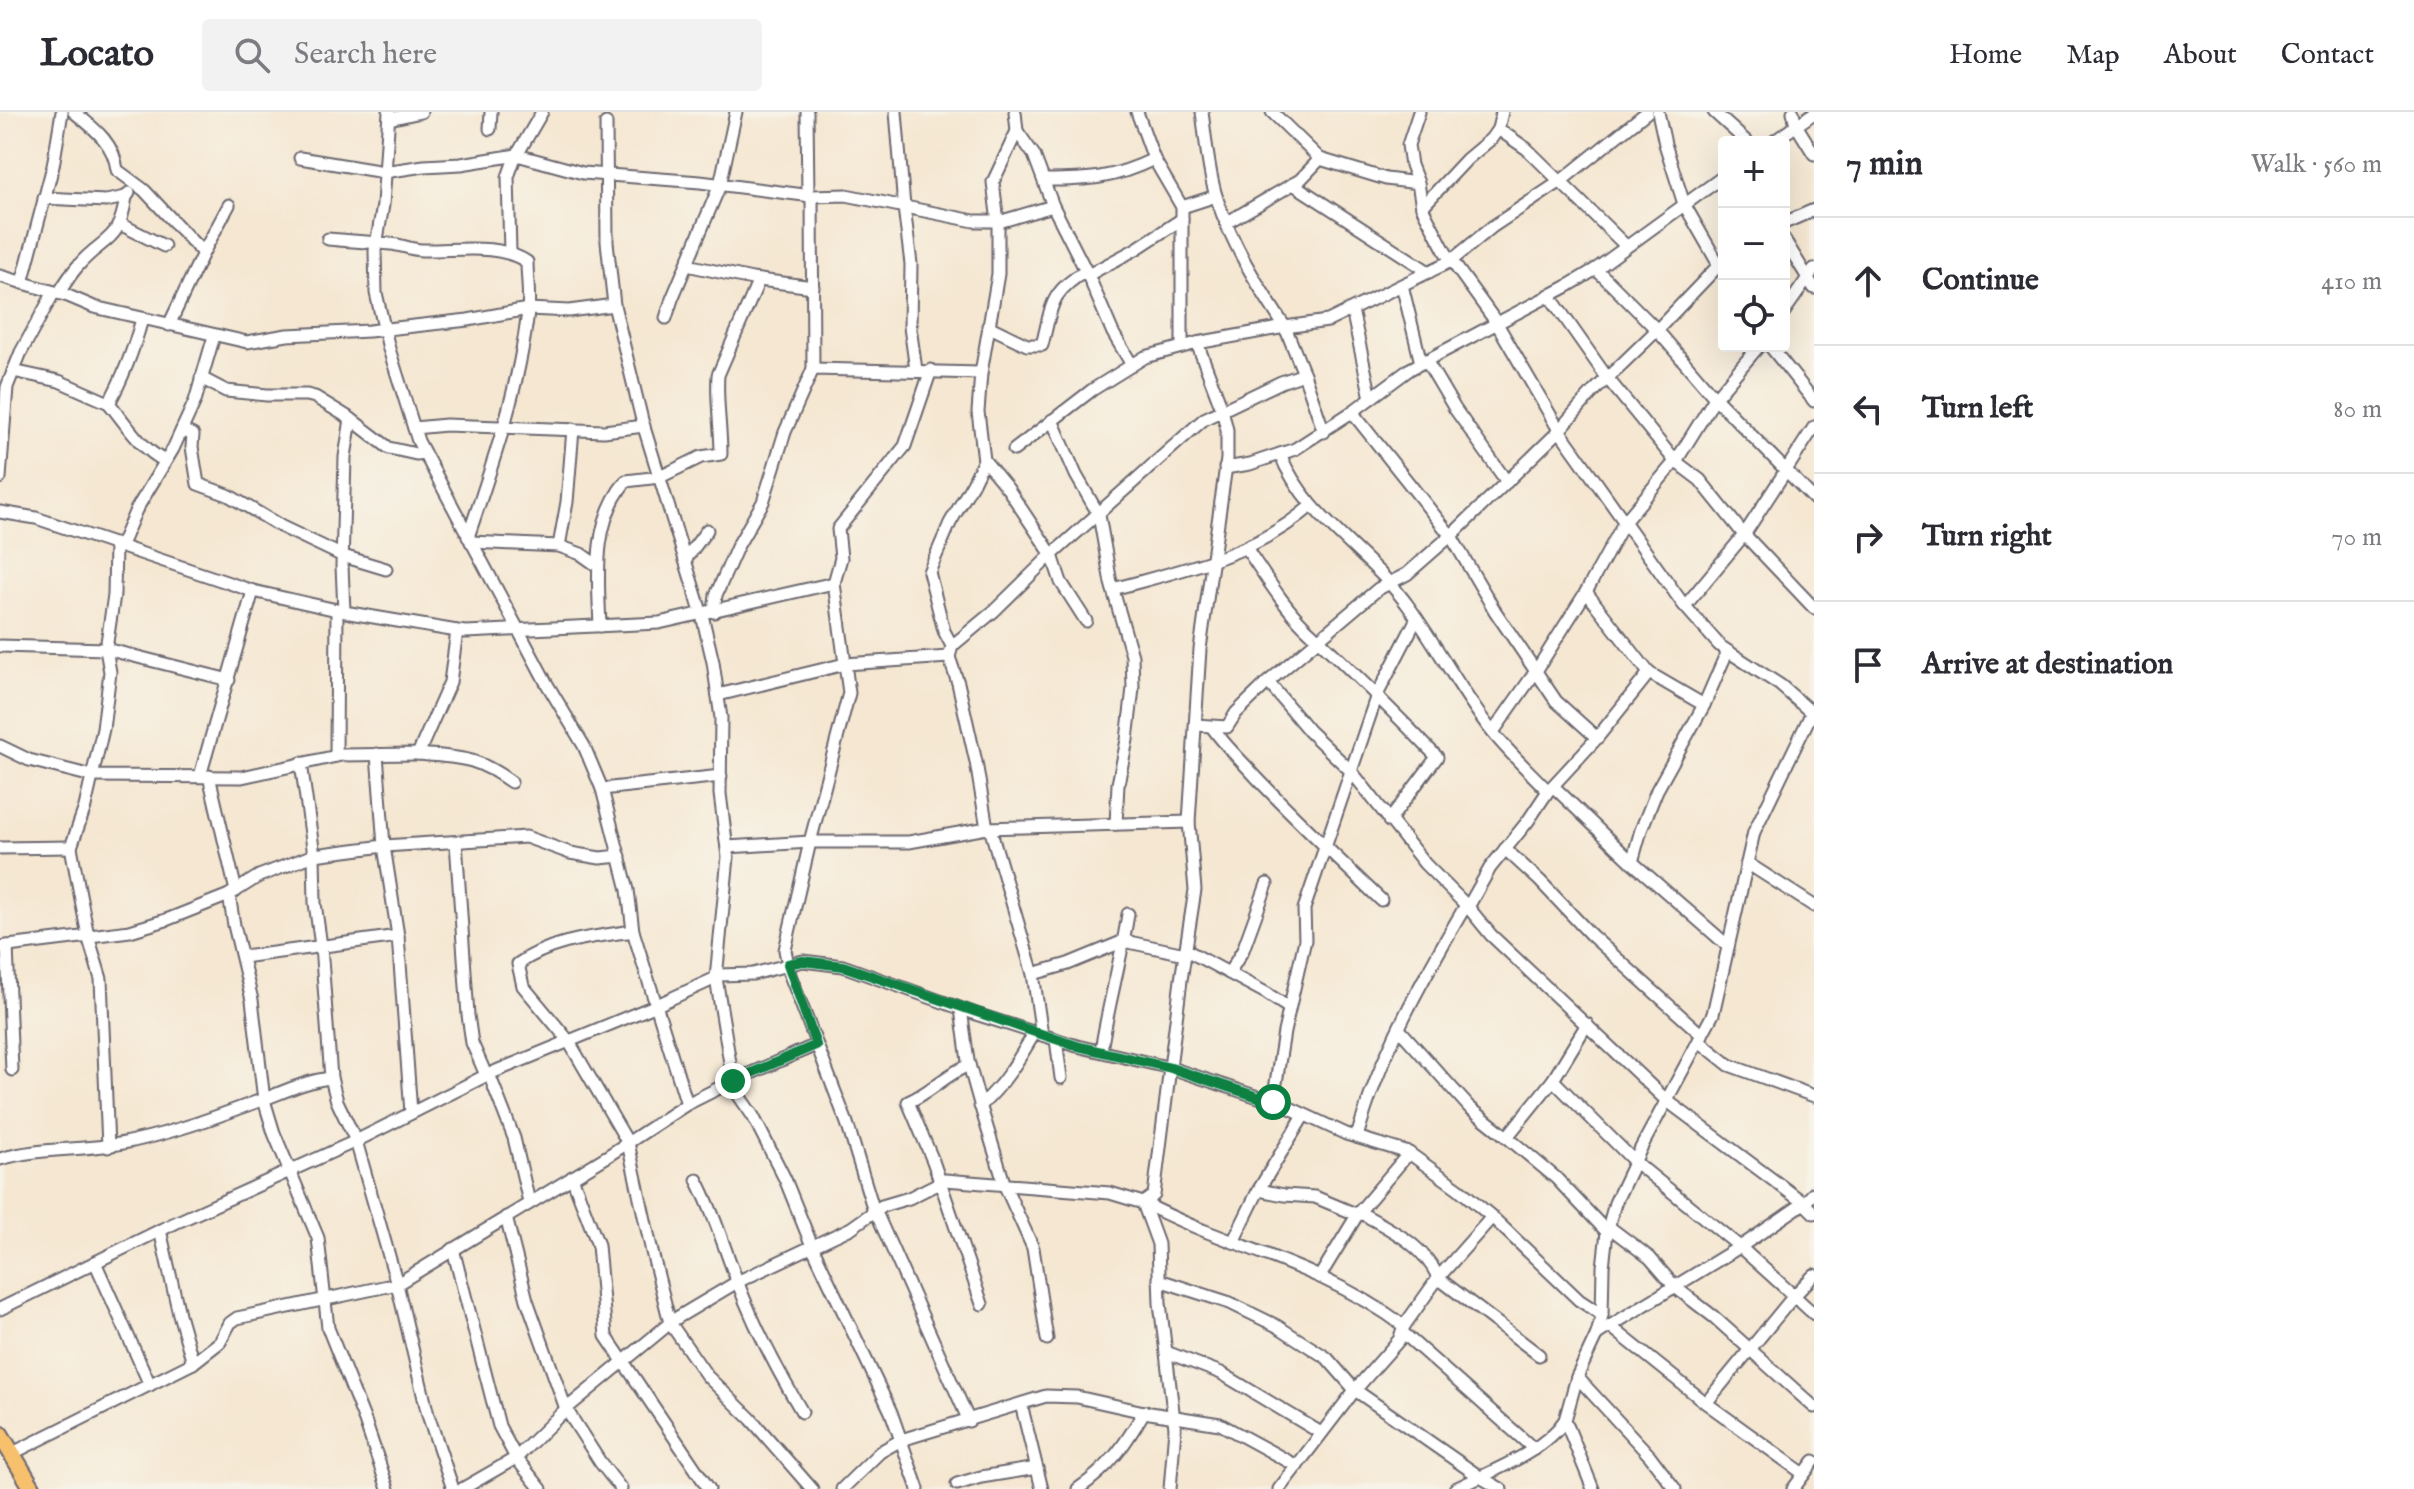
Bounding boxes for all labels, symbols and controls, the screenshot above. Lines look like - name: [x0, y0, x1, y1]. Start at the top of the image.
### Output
- search box: [202, 19, 762, 91]
- text: Locato: [40, 31, 154, 79]
- icon: search: [230, 33, 274, 77]
- text: Search here: [294, 36, 437, 74]
- text: Home: [1949, 38, 2022, 73]
- text: Map: [2066, 38, 2120, 73]
- text: About: [2164, 38, 2237, 73]
- text: Contact: [2281, 38, 2374, 73]
- map controls: [1718, 136, 1790, 352]
- button: +: [1718, 136, 1790, 208]
- text: 7 min: [1846, 143, 1923, 186]
- text: Walk · 560 m: [2251, 148, 2382, 181]
- button: −: [1718, 208, 1790, 280]
- icon: ahead: [1846, 259, 1890, 303]
- text: Continue: [1922, 262, 2039, 300]
- text: 410 m: [2321, 265, 2382, 298]
- button: locate: [1718, 280, 1790, 352]
- icon: left: [1846, 387, 1890, 431]
- text: Turn left: [1922, 390, 2033, 428]
- text: 80 m: [2333, 393, 2382, 426]
- icon: right: [1846, 515, 1890, 559]
- text: Turn right: [1922, 518, 2052, 556]
- text: 70 m: [2331, 521, 2382, 554]
- icon: arrive: [1846, 643, 1890, 687]
- text: Arrive at destination: [1922, 646, 2173, 684]
- route end: [715, 1063, 751, 1099]
- route start: [1255, 1084, 1291, 1120]

